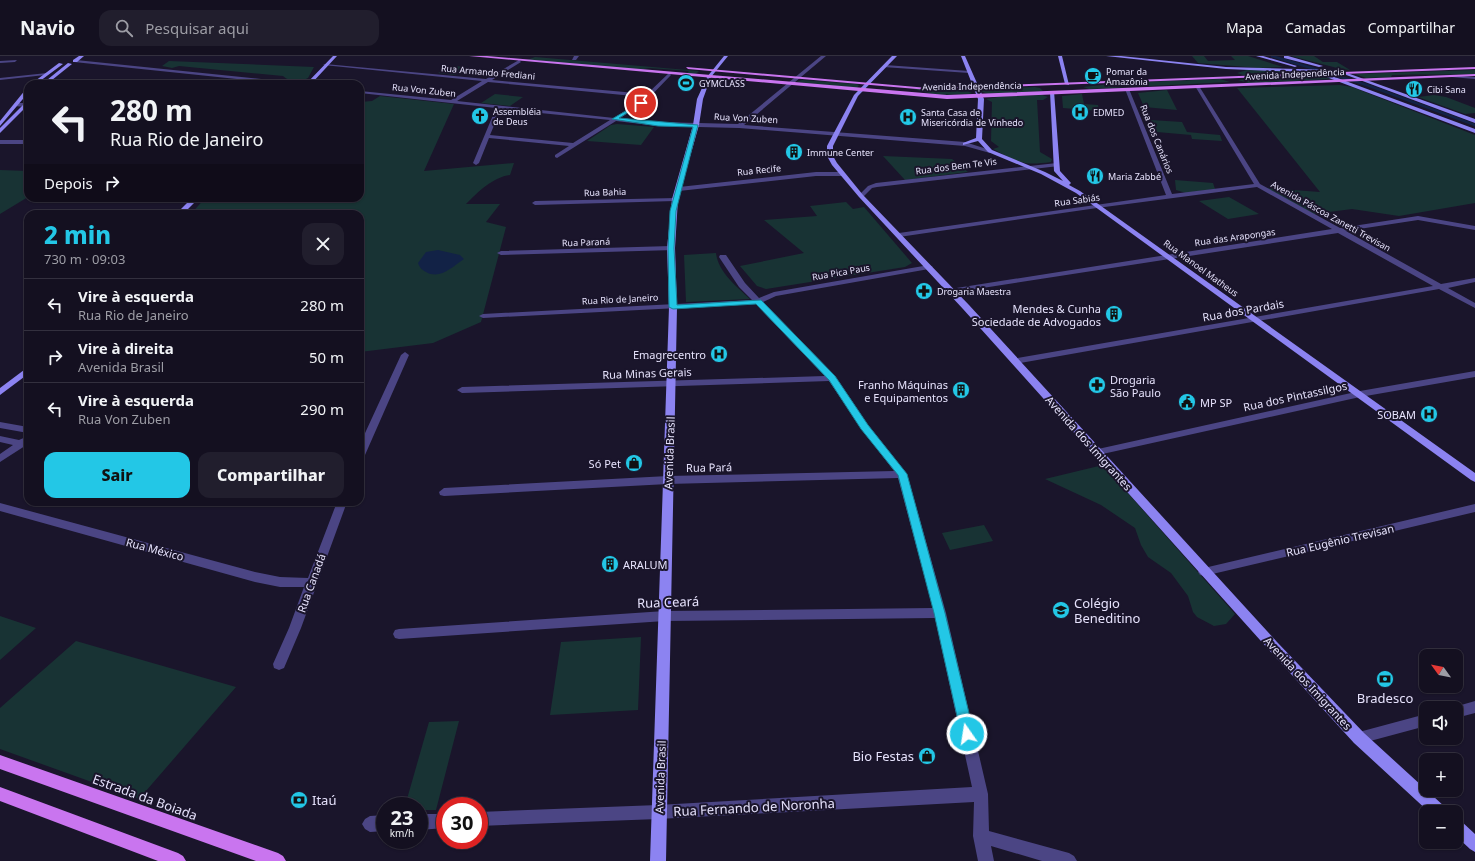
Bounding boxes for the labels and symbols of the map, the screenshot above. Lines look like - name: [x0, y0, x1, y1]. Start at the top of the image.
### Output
- street label: Rua Armando Frediani: [440, 61, 536, 83]
- place label: Pomar da Amazônia: [1106, 65, 1148, 88]
- street label: Avenida Independência: [1245, 65, 1345, 83]
- cafe icon: Pomar da Amazônia: [1083, 66, 1103, 86]
- sports icon: GYMCLASS: [676, 73, 696, 93]
- place label: GYMCLASS: [699, 77, 745, 90]
- street label: Avenida Independência: [922, 79, 1022, 93]
- restaurant icon: Cibi Sana: [1404, 79, 1424, 99]
- street label: Rua Von Zuben: [391, 80, 457, 100]
- place label: Cibi Sana: [1427, 83, 1466, 96]
- pin: [624, 86, 658, 120]
- hospital icon: EDMED: [1070, 102, 1090, 122]
- street label: Rua dos Canários: [1137, 103, 1177, 175]
- place label: Assembléia de Deus: [493, 105, 541, 128]
- church icon: Assembléia de Deus: [470, 106, 490, 126]
- place label: Santa Casa de Misericórdia de Vinhedo: [921, 106, 1023, 129]
- place label: EDMED: [1093, 106, 1125, 119]
- hospital icon: Santa Casa de Misericórdia de Vinhedo: [898, 107, 918, 127]
- street label: Rua Von Zuben: [714, 110, 778, 126]
- building icon: Immune Center: [784, 142, 804, 162]
- place label: Immune Center: [807, 146, 874, 159]
- street label: Rua dos Bem Te Vis: [915, 155, 997, 177]
- street label: Rua Recife: [736, 161, 782, 179]
- restaurant icon: Maria Zabbé: [1085, 166, 1105, 186]
- place label: Maria Zabbé: [1108, 170, 1161, 183]
- street label: Avenida Páscoa Zanetti Trevisan: [1269, 178, 1393, 254]
- street label: Rua Bahia: [584, 185, 626, 199]
- street label: Rua Sabiás: [1053, 190, 1101, 210]
- street label: Rua das Arapongas: [1194, 225, 1276, 249]
- street label: Rua Paraná: [562, 235, 610, 249]
- street label: Rua Manoel Matheus: [1161, 236, 1241, 300]
- street label: Rua Pica Paus: [811, 261, 871, 283]
- pharmacy icon: Drogaria Maestra: [914, 281, 934, 301]
- place label: Drogaria Maestra: [937, 285, 1011, 298]
- street label: Rua Rio de Janeiro: [581, 291, 659, 307]
- street label: Rua dos Pardais: [1201, 295, 1285, 325]
- place label: Mendes & Cunha Sociedade de Advogados: [972, 301, 1101, 329]
- building icon: Mendes & Cunha Sociedade de Advogados: [1104, 304, 1124, 324]
- hospital icon: Emagrecentro: [709, 344, 729, 364]
- place label: Emagrecentro: [633, 347, 706, 362]
- street label: Rua Minas Gerais: [602, 364, 692, 382]
- place label: Drogaria São Paulo: [1110, 372, 1161, 400]
- pharmacy icon: Drogaria São Paulo: [1087, 375, 1107, 395]
- place label: Franho Máquinas e Equipamentos: [858, 377, 948, 405]
- street label: Rua dos Pintassilgos: [1242, 378, 1348, 414]
- building icon: Franho Máquinas e Equipamentos: [951, 380, 971, 400]
- public building icon: MP SP: [1177, 392, 1197, 412]
- street label: Avenida dos Imigrantes: [1043, 393, 1135, 493]
- place label: MP SP: [1200, 395, 1233, 410]
- hospital icon: SOBAM: [1419, 404, 1439, 424]
- place label: SOBAM: [1377, 407, 1416, 422]
- street label: Avenida Brasil: [660, 416, 678, 490]
- shop icon: Só Pet: [624, 453, 644, 473]
- place label: Só Pet: [589, 456, 621, 471]
- street label: Rua Pará: [686, 459, 732, 475]
- street label: Rua Eugênio Trevisan: [1285, 520, 1395, 560]
- street label: Rua México: [124, 534, 186, 564]
- street label: Rua Canadá: [293, 551, 329, 615]
- building icon: ARALUM: [600, 554, 620, 574]
- place label: ARALUM: [623, 557, 668, 572]
- street label: Rua Ceará: [637, 592, 699, 612]
- place label: Colégio Beneditino: [1074, 594, 1141, 627]
- school or university icon: Colégio Beneditino: [1051, 600, 1071, 620]
- street label: Avenida dos Imigrantes: [1261, 633, 1355, 733]
- north arrow: [1419, 649, 1463, 693]
- bank icon: Bradesco: [1375, 669, 1395, 689]
- place label: Bradesco: [1357, 689, 1413, 707]
- position arrow: [946, 713, 988, 755]
- street label: Avenida Brasil: [651, 740, 669, 814]
- shop icon: Bio Festas: [917, 746, 937, 766]
- place label: Bio Festas: [852, 747, 914, 765]
- street label: Estrada da Boiada: [90, 770, 200, 824]
- bank icon: Itaú: [289, 790, 309, 810]
- place label: Itaú: [312, 791, 336, 809]
- street label: Rua Fernando de Noronha: [673, 794, 835, 820]
- speed limit sign: 30: [436, 797, 488, 849]

